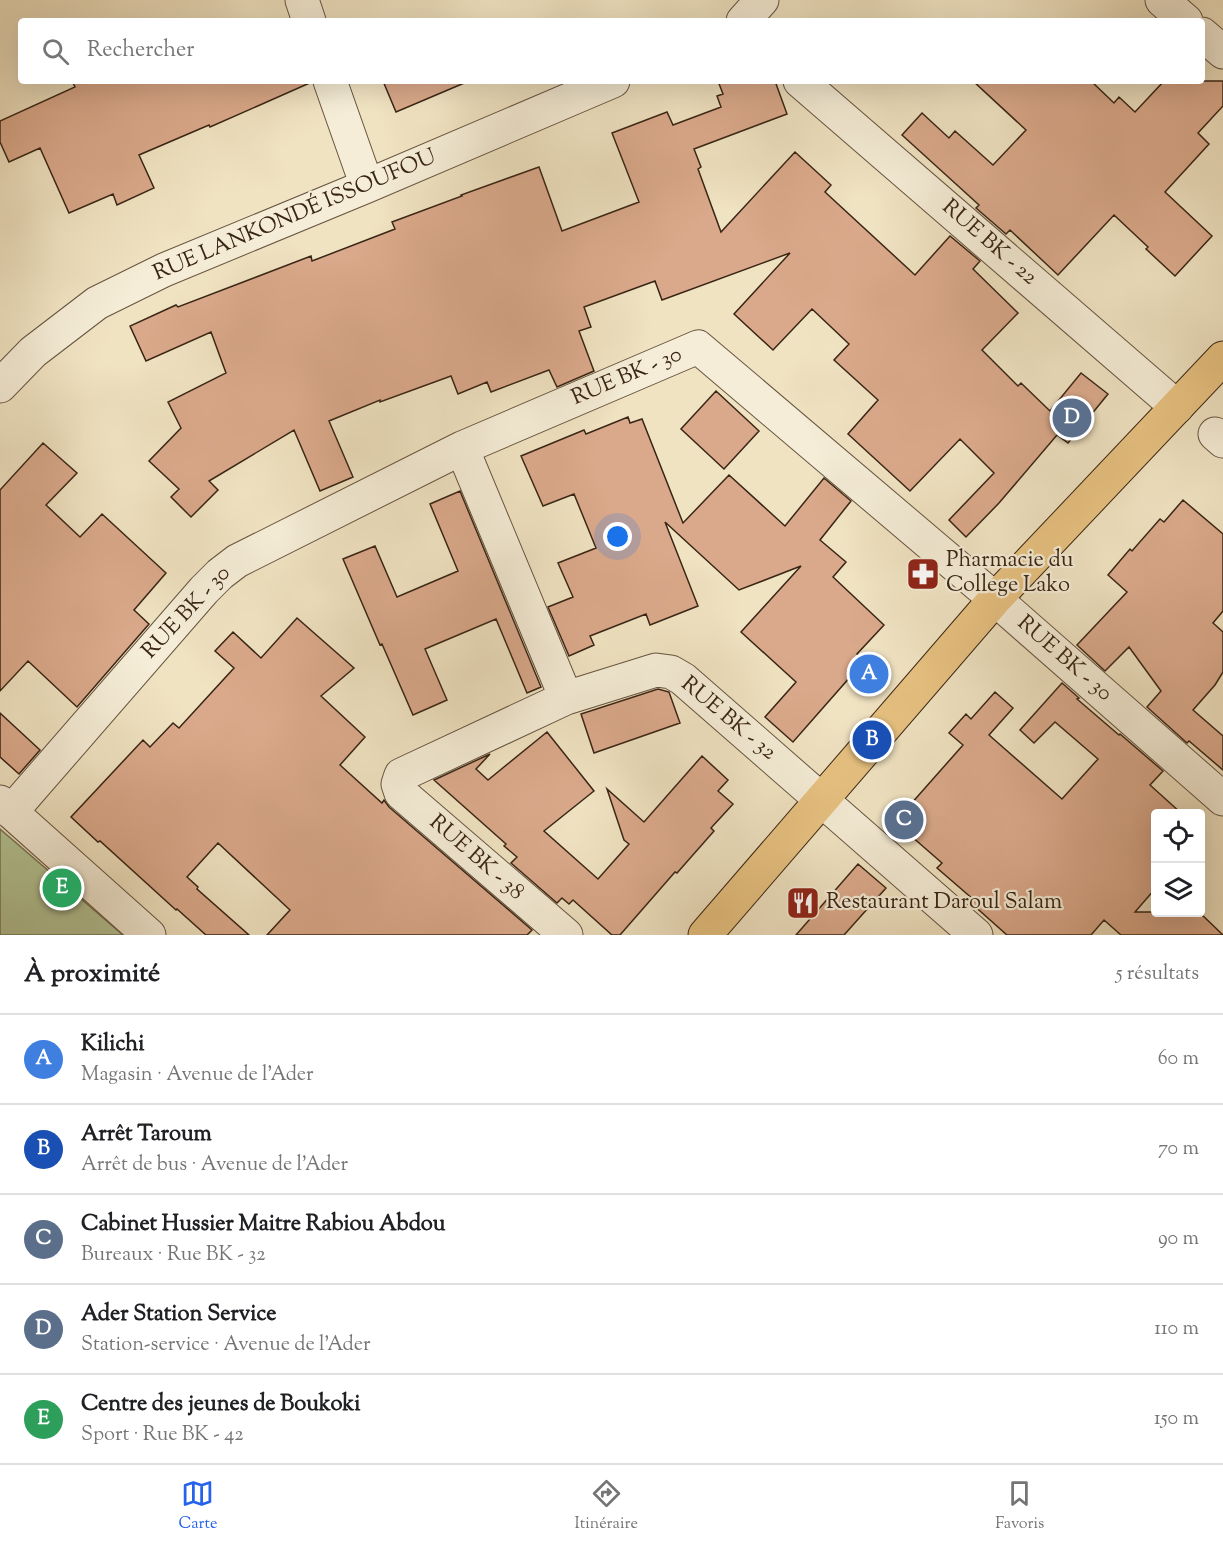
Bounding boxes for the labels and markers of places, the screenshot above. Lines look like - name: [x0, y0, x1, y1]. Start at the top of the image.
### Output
- pin: D: [1052, 396, 1092, 440]
- place label: Pharmacie du College Lako: [946, 545, 1074, 602]
- pharmacy icon: Pharmacie du College Lako: [905, 556, 941, 592]
- pin: A: [850, 652, 888, 696]
- pin: B: [852, 718, 892, 762]
- pin: C: [884, 798, 924, 842]
- pin: E: [42, 866, 82, 910]
- restaurant icon: Restaurant Daroul Salam: [785, 885, 821, 921]
- place label: Restaurant Daroul Salam: [826, 887, 1062, 919]

